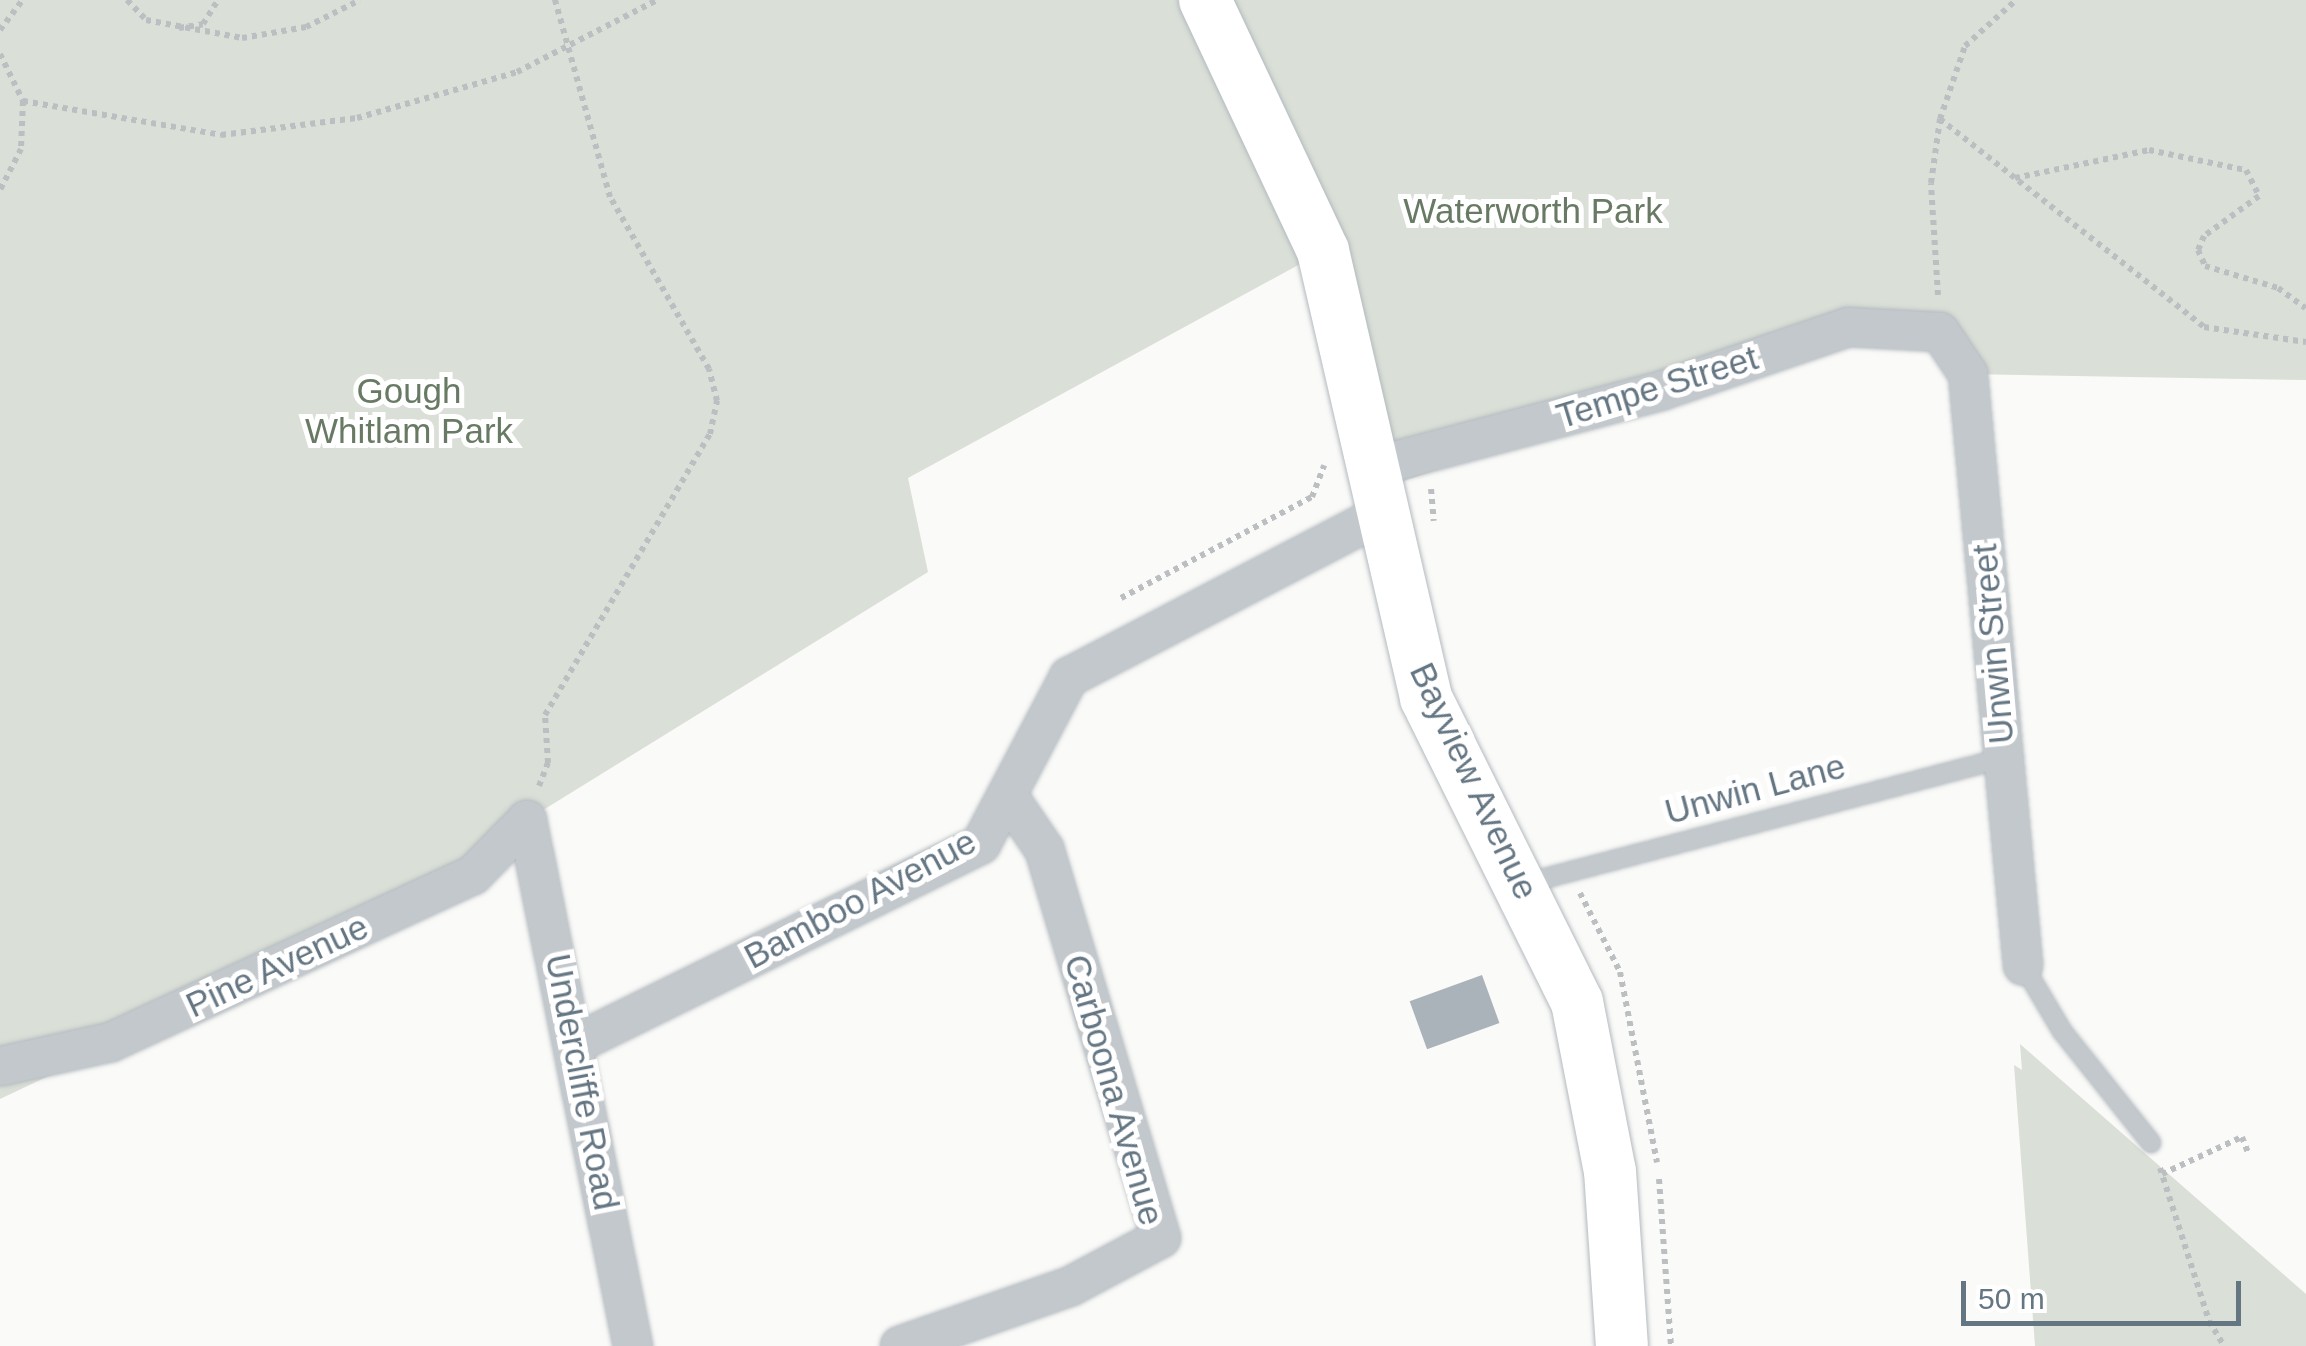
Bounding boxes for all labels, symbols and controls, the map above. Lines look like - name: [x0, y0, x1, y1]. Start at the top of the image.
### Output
- park label: Waterworth Park: [1403, 190, 1663, 232]
- street label: Tempe Street: [1551, 336, 1763, 438]
- park label: Gough Whitlam Park: [305, 370, 513, 452]
- street label: Unwin Street: [1963, 542, 2023, 746]
- street label: Bayview Avenue: [1400, 655, 1548, 907]
- street label: Unwin Lane: [1660, 745, 1850, 833]
- street label: Bamboo Avenue: [736, 820, 984, 978]
- street label: Pine Avenue: [178, 905, 376, 1027]
- street label: Carboona Avenue: [1055, 949, 1173, 1231]
- street label: Undercliffe Road: [537, 950, 627, 1214]
- scale bar: [1966, 1261, 2246, 1323]
- text: 50 m: [1978, 1282, 2045, 1315]

